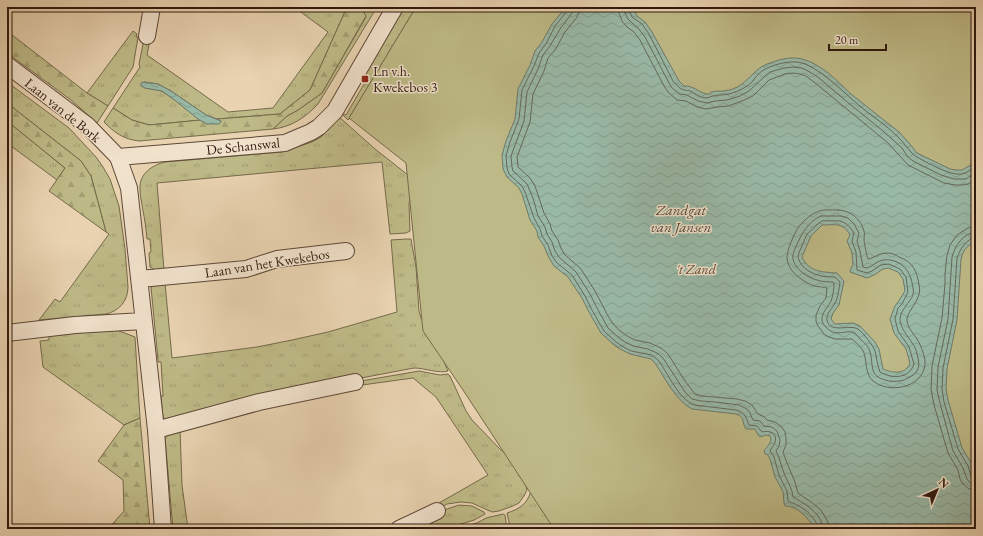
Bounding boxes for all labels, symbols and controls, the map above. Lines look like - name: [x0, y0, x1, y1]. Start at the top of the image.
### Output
- scale bar: [829, 26, 886, 52]
- text: 20 m: [835, 32, 859, 48]
- place label: Ln v.h. Kwekebos 3: [373, 62, 438, 96]
- street label: Laan van de Bork: [21, 74, 105, 147]
- marker: Ln v.h. Kwekebos 3: [360, 74, 370, 84]
- street label: De Schanswal: [205, 133, 281, 159]
- water label: Zandgat van Jansen: [651, 200, 711, 236]
- street label: Laan van het Kwekebos: [203, 244, 331, 282]
- park label: 't Zand: [676, 260, 717, 278]
- north arrow: [917, 470, 957, 510]
- text: N: [936, 475, 952, 491]

